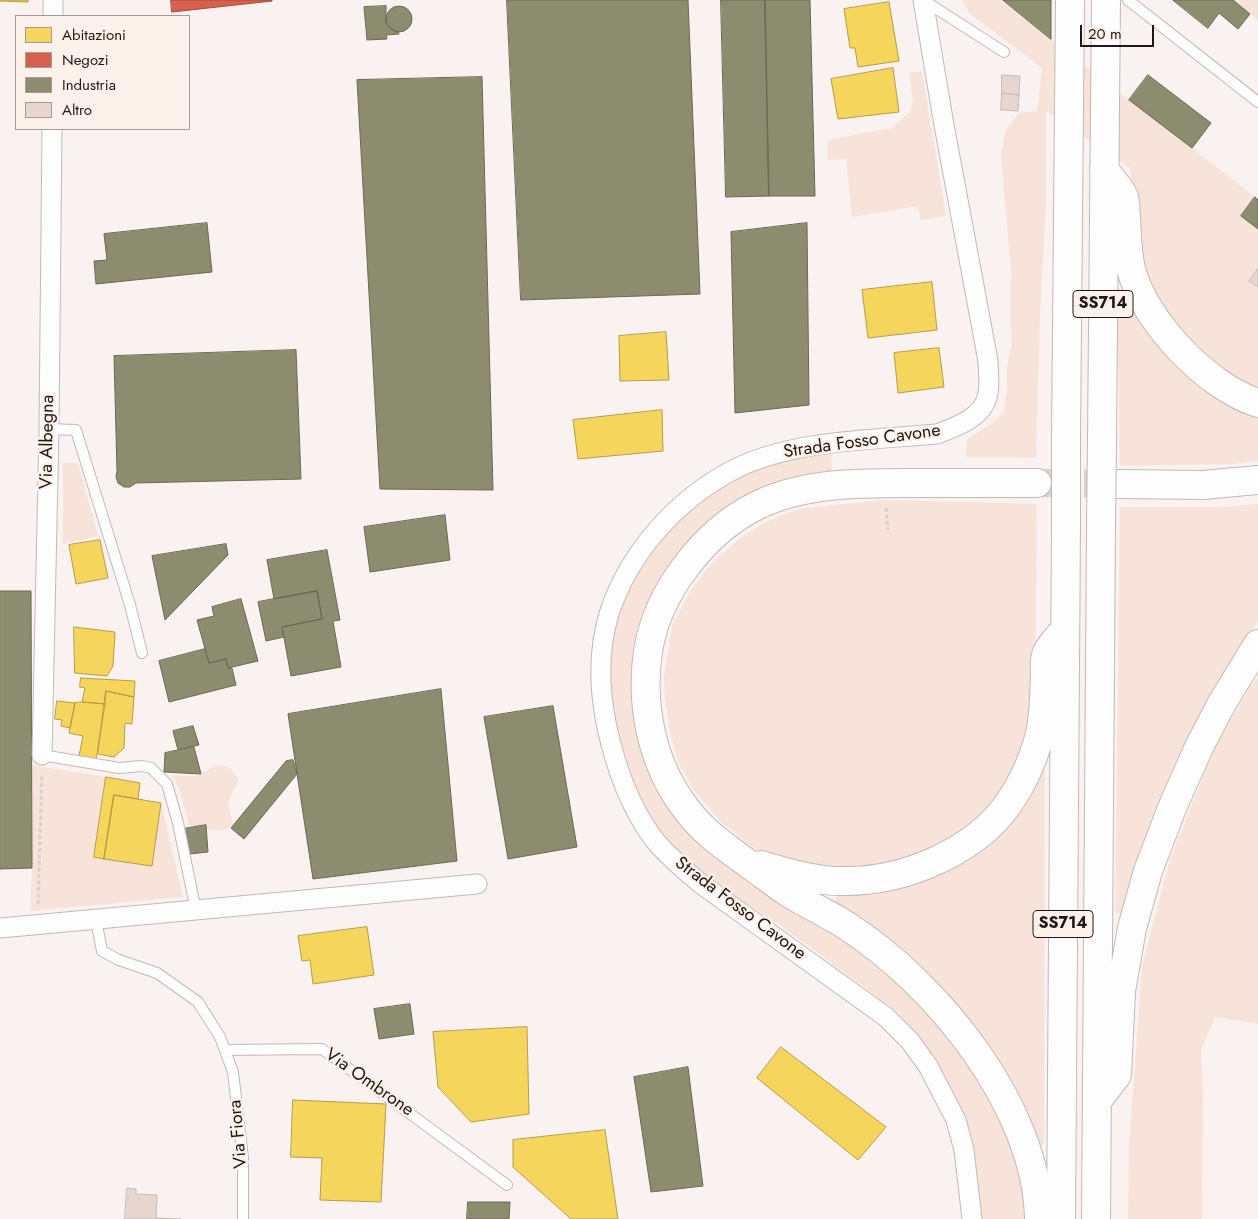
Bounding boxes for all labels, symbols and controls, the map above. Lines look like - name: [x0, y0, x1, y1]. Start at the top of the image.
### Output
- legend: [15, 15, 190, 130]
- scale bar: [1083, 15, 1157, 47]
- text: 20 m: [1088, 23, 1122, 45]
- text: Abitazioni: [62, 24, 126, 46]
- text: Negozi: [62, 49, 109, 71]
- text: Industria: [62, 74, 116, 96]
- text: Altro: [62, 99, 92, 121]
- road number: SS714: [1073, 290, 1133, 318]
- street label: Via Albegna: [36, 395, 60, 489]
- street label: Strada Fosso Cavone: [782, 420, 942, 464]
- street label: Strada Fosso Cavone: [670, 853, 810, 965]
- road number: SS714: [1033, 911, 1093, 938]
- street label: Via Ombrone: [320, 1044, 418, 1122]
- street label: Via Fiora: [225, 1099, 253, 1169]

